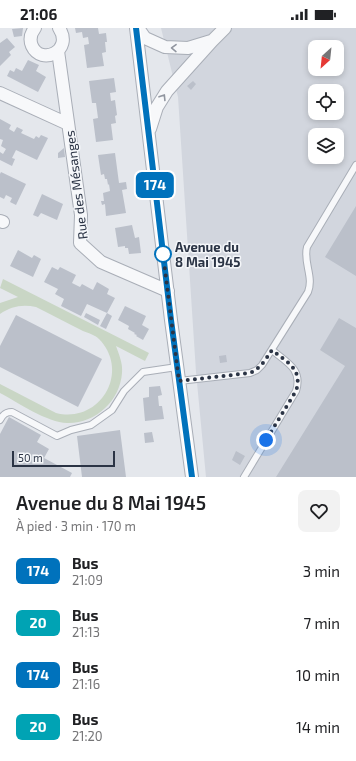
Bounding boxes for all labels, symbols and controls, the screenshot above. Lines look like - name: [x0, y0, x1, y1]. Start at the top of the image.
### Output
- text: 21:06: [20, 5, 57, 23]
- north arrow: [308, 40, 344, 76]
- map controls: [308, 40, 344, 164]
- one-way arrow: [171, 43, 177, 52]
- button: locate: [308, 84, 344, 120]
- one-way arrow: [158, 94, 166, 101]
- button: layers: [308, 128, 344, 164]
- street label: Rue des Mésanges: [61, 130, 91, 240]
- line badge: 174: [132, 172, 178, 198]
- text: 174: [144, 176, 166, 193]
- place label: Avenue du 8 Mai 1945: [175, 239, 240, 270]
- marker: Avenue du 8 Mai 1945: [154, 245, 172, 263]
- your location: [256, 430, 276, 450]
- scale bar: [12, 449, 115, 468]
- text: 50 m: [18, 451, 43, 464]
- button: heart: [298, 490, 340, 532]
- text: Avenue du 8 Mai 1945: [16, 491, 206, 514]
- text: À pied · 3 min · 170 m: [16, 518, 136, 534]
- text: Bus: [72, 554, 98, 572]
- text: 174: [27, 562, 49, 579]
- text: 3 min: [303, 562, 340, 580]
- text: 21:09: [72, 572, 103, 588]
- text: Bus: [72, 606, 98, 624]
- text: 20: [30, 614, 46, 631]
- text: 7 min: [303, 614, 340, 632]
- text: 21:13: [72, 624, 100, 640]
- text: Bus: [72, 658, 98, 676]
- text: 174: [27, 666, 49, 683]
- text: 10 min: [296, 666, 340, 684]
- text: 21:16: [72, 676, 100, 692]
- text: Bus: [72, 710, 98, 728]
- text: 20: [30, 718, 46, 735]
- text: 14 min: [296, 718, 340, 736]
- text: 21:20: [72, 728, 103, 744]

